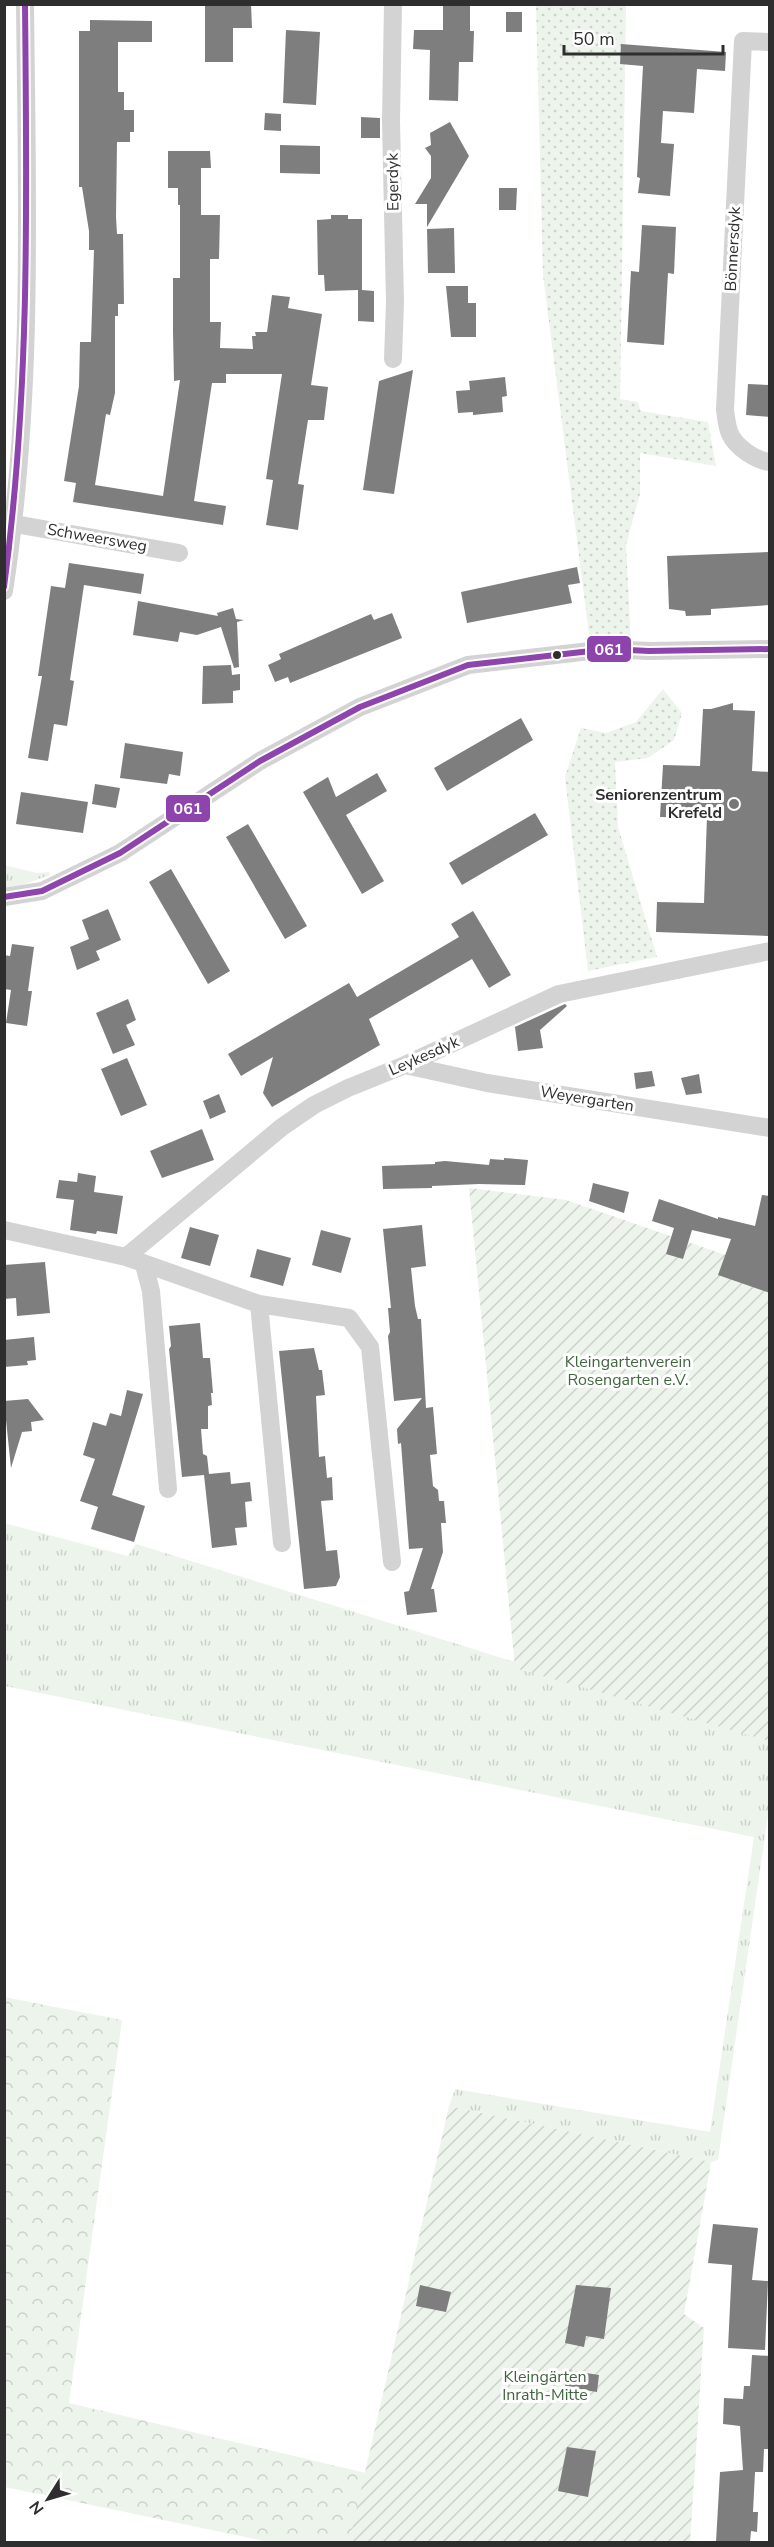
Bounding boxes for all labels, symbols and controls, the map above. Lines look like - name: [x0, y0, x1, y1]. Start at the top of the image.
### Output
- scale bar: [564, 18, 723, 56]
- text: 50 m: [573, 27, 615, 51]
- street label: Egerdyk: [381, 152, 405, 211]
- street label: Bönnersdyk: [720, 205, 746, 292]
- street label: Schweersweg: [45, 518, 149, 558]
- line badge: 061: [586, 635, 632, 663]
- text: 061: [595, 639, 623, 661]
- unlabelled marker: [551, 649, 563, 661]
- place label: Seniorenzentrum Krefeld: [595, 784, 722, 824]
- line badge: 061: [165, 794, 211, 823]
- marker: Seniorenzentrum Krefeld: [727, 797, 741, 811]
- text: 061: [174, 798, 202, 820]
- street label: Leykesdyk: [385, 1030, 464, 1081]
- street label: Weyergarten: [539, 1081, 635, 1117]
- park label: Kleingartenverein Rosengarten e.V.: [565, 1351, 691, 1391]
- park label: Kleingärten Inrath-Mitte: [502, 2366, 588, 2406]
- north arrow: [18, 2469, 78, 2529]
- text: N: [24, 2496, 49, 2519]

